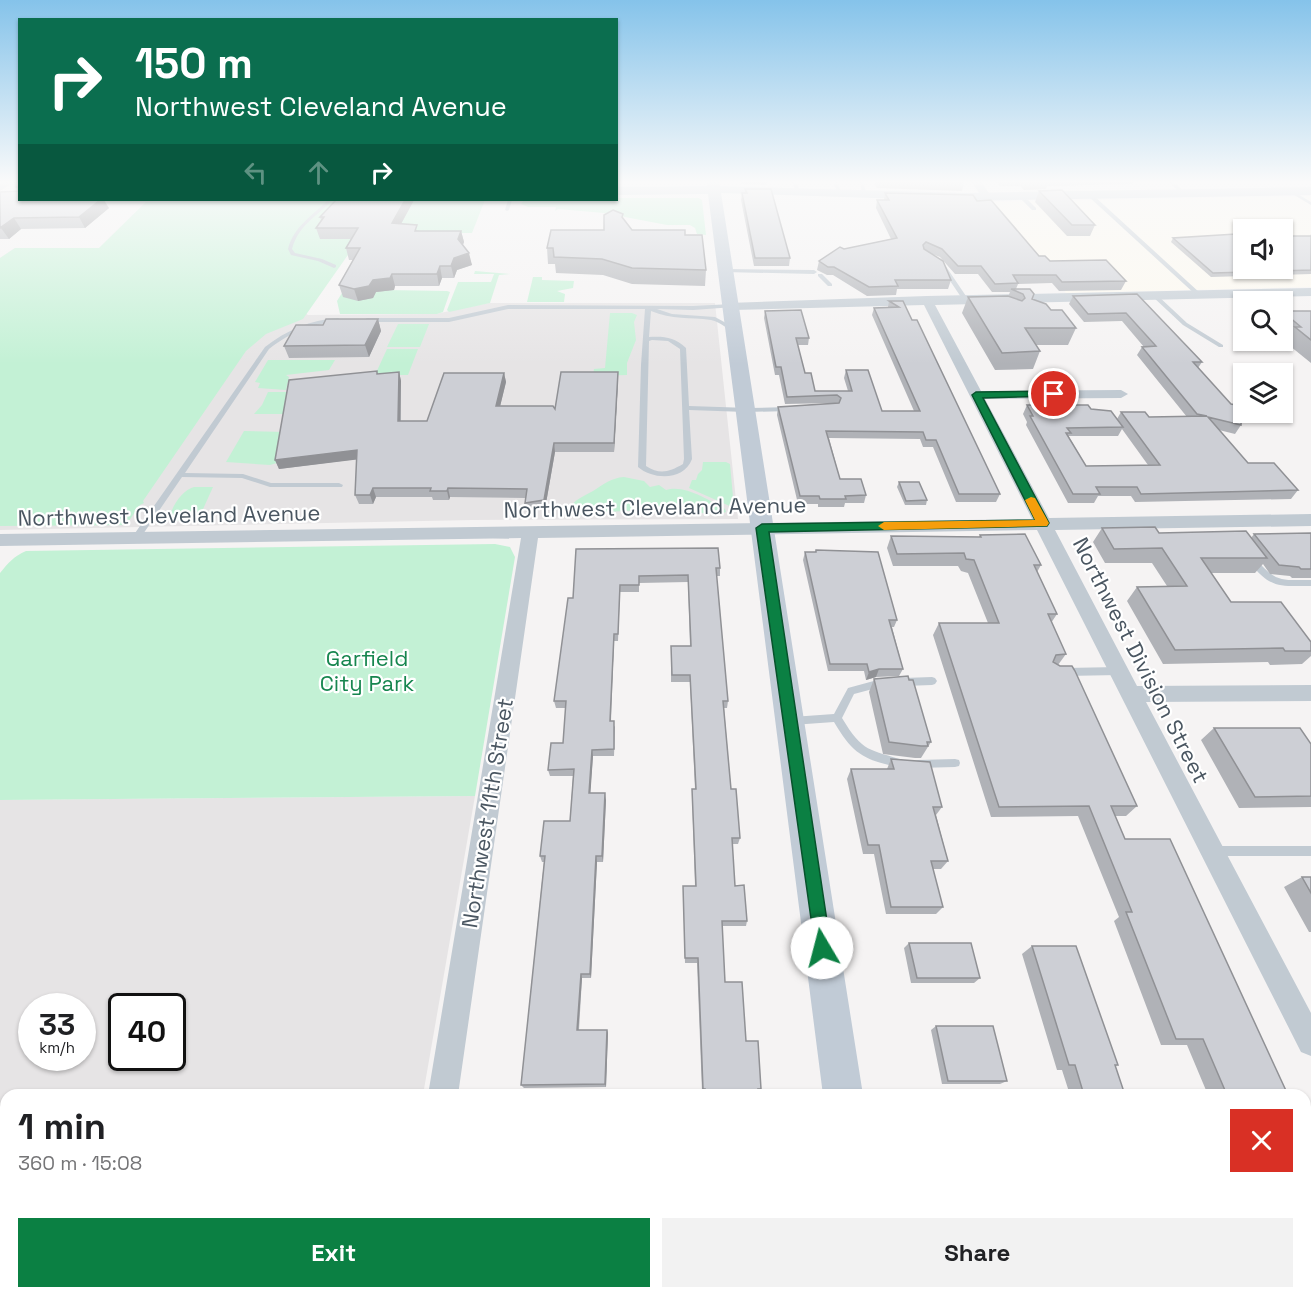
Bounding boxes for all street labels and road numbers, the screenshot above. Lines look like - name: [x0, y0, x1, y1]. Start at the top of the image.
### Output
- street label: Northwest Cleveland Avenue: [503, 490, 807, 524]
- street label: Northwest Cleveland Avenue: [17, 498, 321, 532]
- street label: Northwest Division Street: [1067, 533, 1215, 787]
- street label: Northwest 11th Street: [455, 696, 519, 930]

